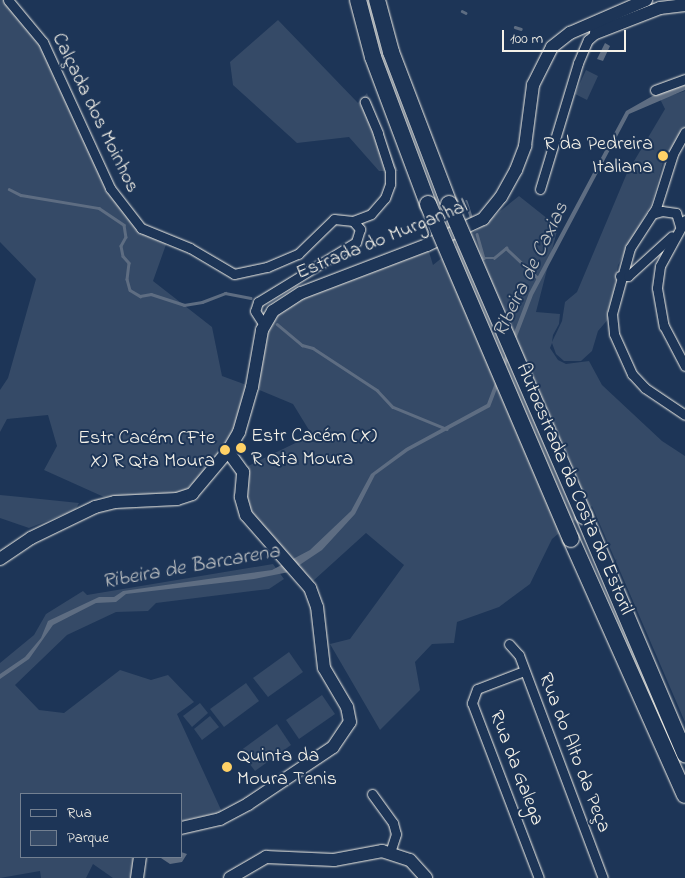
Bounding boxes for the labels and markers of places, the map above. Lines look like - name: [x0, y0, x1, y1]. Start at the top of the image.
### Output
- place label: R da Pedreira Italiana: [544, 132, 653, 179]
- marker: R da Pedreira Italiana: [657, 150, 669, 162]
- place label: Estr Cacém (X) R Qta Moura: [251, 424, 377, 471]
- place label: Estr Cacém (Fte X) R Qta Moura: [78, 426, 215, 473]
- marker: Estr Cacém (X) R Qta Moura: [235, 442, 247, 454]
- marker: Estr Cacém (Fte X) R Qta Moura: [219, 444, 231, 456]
- place label: Quinta da Moura Tenis: [237, 744, 337, 791]
- marker: Quinta da Moura Tenis: [221, 761, 233, 773]

